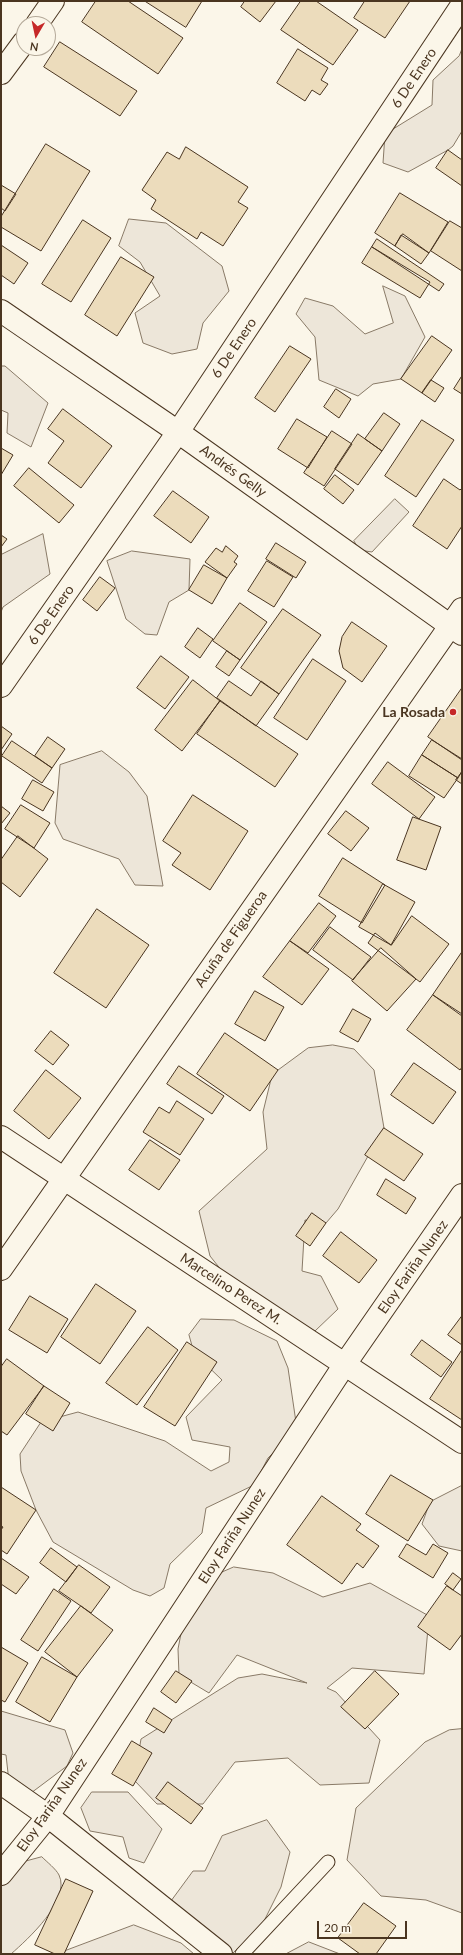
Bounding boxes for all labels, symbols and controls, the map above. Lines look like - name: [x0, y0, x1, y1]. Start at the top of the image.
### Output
- north arrow: [16, 16, 56, 56]
- text: N: [29, 40, 39, 54]
- street label: 6 De Enero: [388, 45, 440, 111]
- street label: 6 De Enero: [208, 315, 260, 381]
- street label: Andrés Gelly: [196, 441, 270, 501]
- street label: 6 De Enero: [24, 582, 78, 648]
- place label: La Rosada: [382, 704, 445, 720]
- marker: La Rosada: [448, 707, 458, 717]
- street label: Acuña de Figueroa: [191, 887, 271, 991]
- street label: Eloy Fariña Nunez: [374, 1217, 452, 1317]
- street label: Marcelino Perez M.: [177, 1250, 285, 1328]
- street label: Eloy Fariña Nunez: [195, 1485, 269, 1587]
- street label: Eloy Fariña Nunez: [13, 1755, 91, 1855]
- scale bar: [319, 1913, 409, 1939]
- text: 20 m: [324, 1920, 351, 1935]

